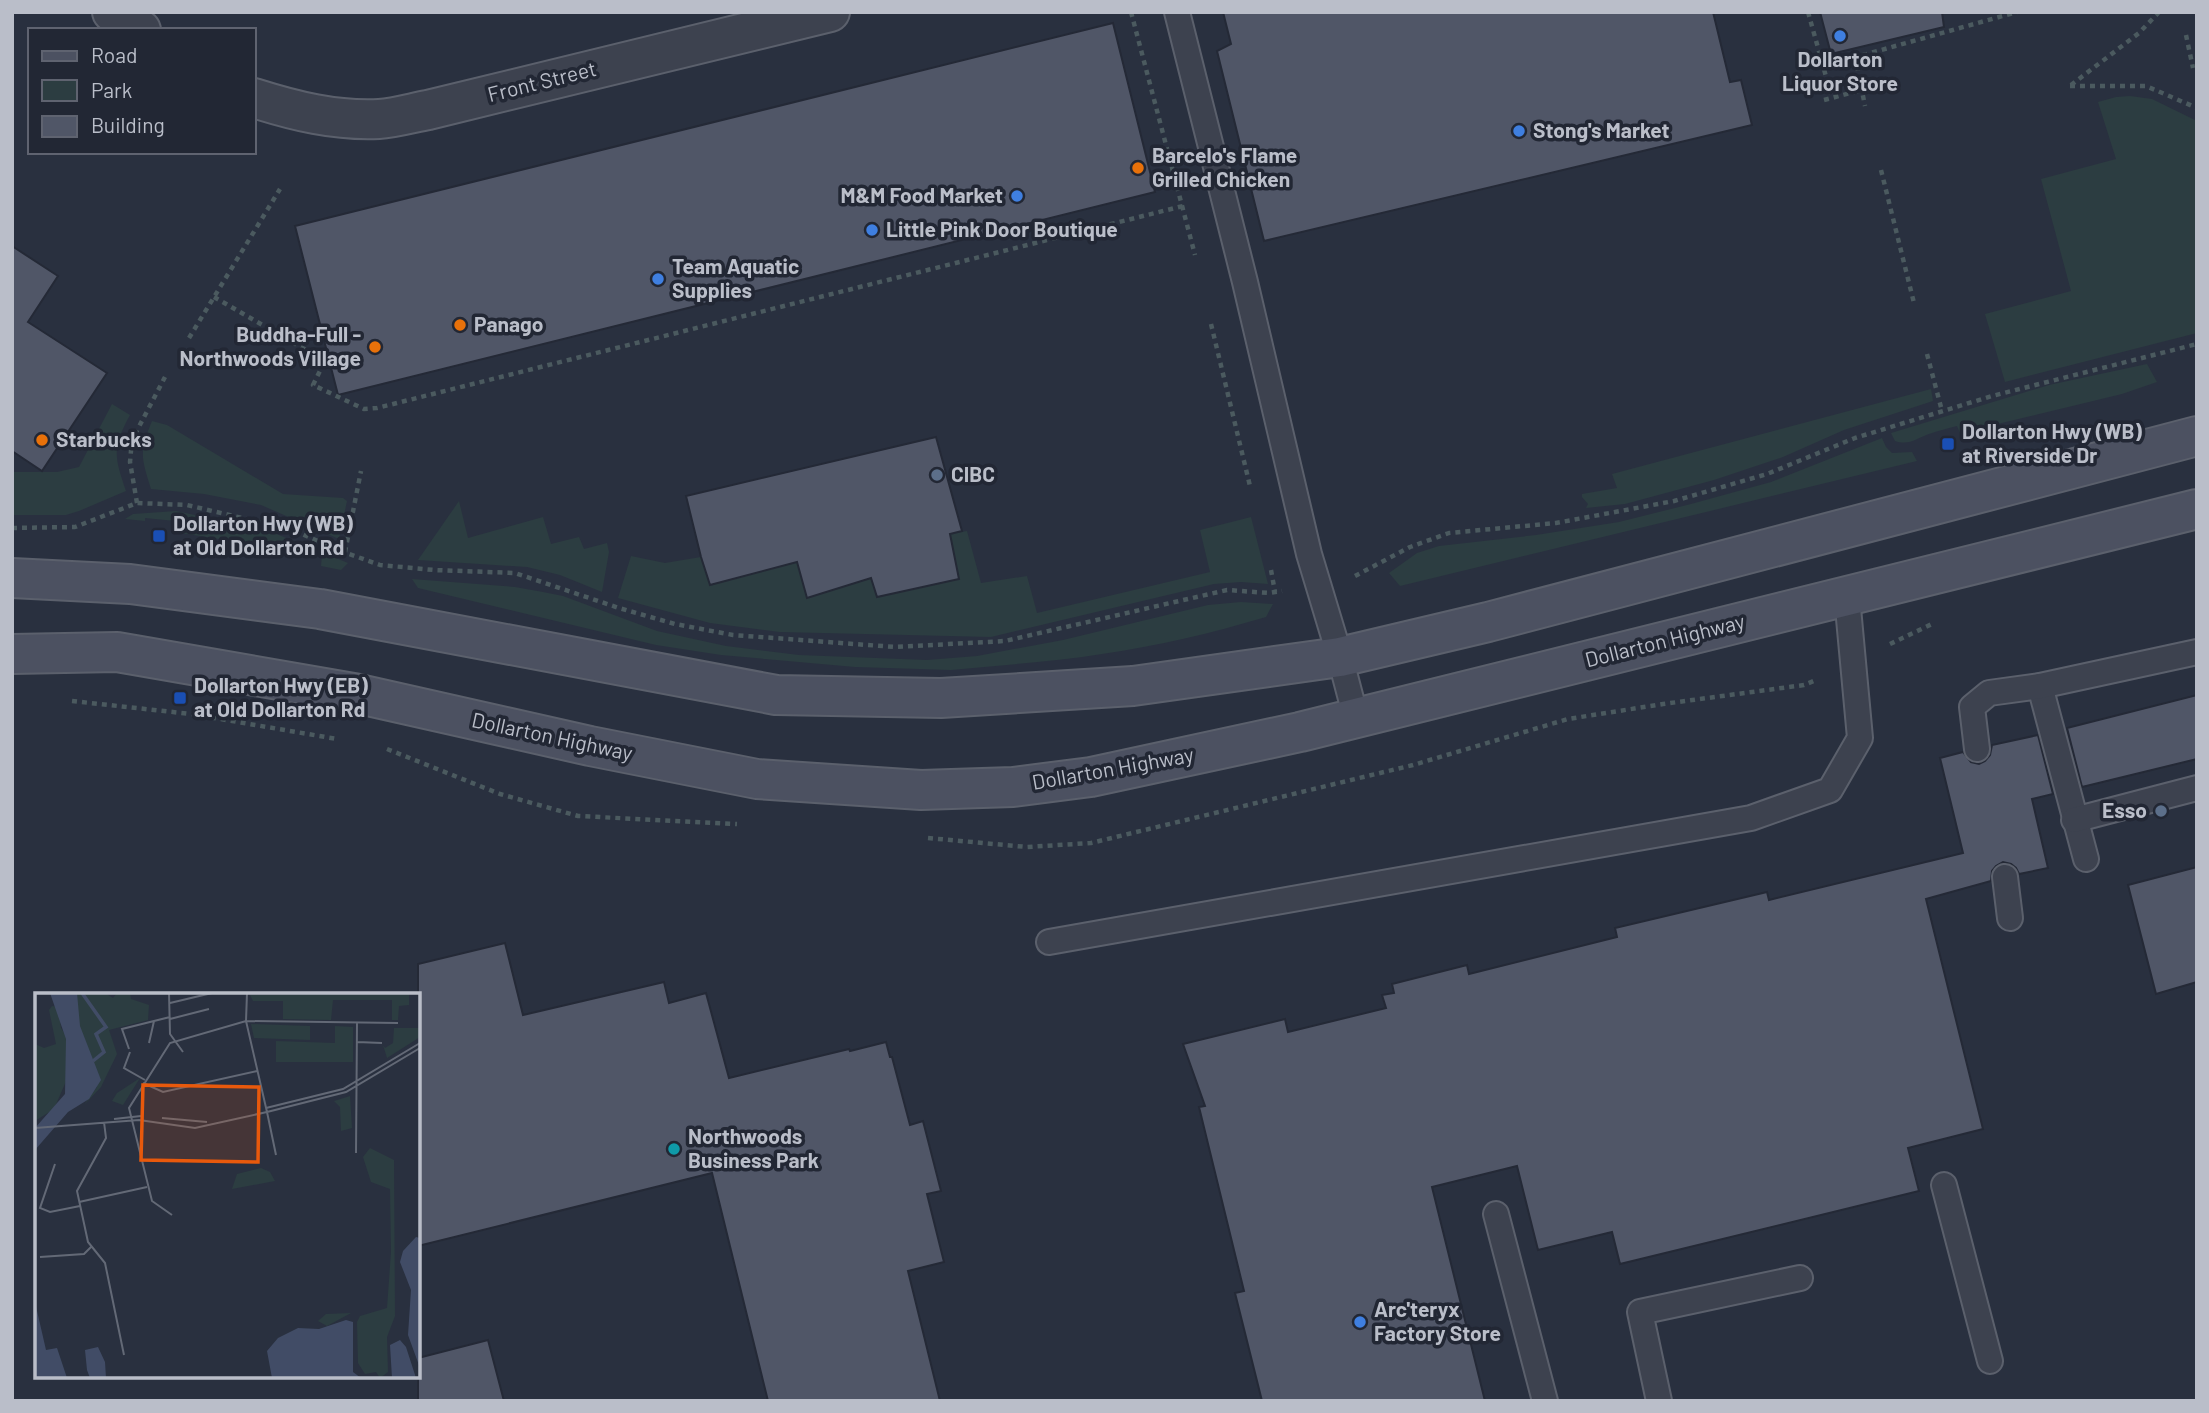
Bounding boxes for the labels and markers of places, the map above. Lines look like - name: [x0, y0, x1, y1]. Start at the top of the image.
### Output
- marker: Dollarton Liquor Store: [1832, 28, 1848, 44]
- place label: Dollarton Liquor Store: [1782, 46, 1898, 95]
- place label: Stong's Market: [1533, 117, 1669, 142]
- marker: Stong's Market: [1511, 123, 1527, 139]
- place label: Barcelo's Flame Grilled Chicken: [1152, 142, 1297, 191]
- marker: Barcelo's Flame Grilled Chicken: [1130, 160, 1146, 176]
- place label: M&M Food Market: [840, 182, 1003, 207]
- marker: M&M Food Market: [1009, 188, 1025, 204]
- place label: Little Pink Door Boutique: [886, 216, 1118, 241]
- marker: Little Pink Door Boutique: [864, 222, 880, 238]
- place label: Team Aquatic Supplies: [672, 253, 799, 302]
- marker: Team Aquatic Supplies: [650, 271, 666, 287]
- place label: Panago: [474, 311, 543, 336]
- marker: Panago: [452, 317, 468, 333]
- place label: Buddha-Full - Northwoods Village: [179, 321, 361, 370]
- marker: Buddha-Full - Northwoods Village: [367, 339, 383, 355]
- place label: Dollarton Hwy (WB) at Riverside Dr: [1962, 418, 2142, 467]
- place label: Starbucks: [56, 426, 152, 451]
- marker: Starbucks: [34, 432, 50, 448]
- marker: Dollarton Hwy (WB) at Riverside Dr: [1940, 436, 1956, 452]
- place label: CIBC: [951, 461, 995, 486]
- marker: CIBC: [929, 467, 945, 483]
- place label: Dollarton Hwy (WB) at Old Dollarton Rd: [173, 510, 353, 559]
- marker: Dollarton Hwy (WB) at Old Dollarton Rd: [151, 528, 167, 544]
- place label: Dollarton Hwy (EB) at Old Dollarton Rd: [194, 672, 368, 721]
- marker: Dollarton Hwy (EB) at Old Dollarton Rd: [172, 690, 188, 706]
- place label: Esso: [2102, 797, 2147, 822]
- marker: Esso: [2153, 803, 2169, 819]
- place label: Northwoods Business Park: [688, 1123, 819, 1172]
- marker: Northwoods Business Park: [666, 1141, 682, 1157]
- place label: Arc'teryx Factory Store: [1374, 1296, 1501, 1345]
- marker: Arc'teryx Factory Store: [1352, 1314, 1368, 1330]

